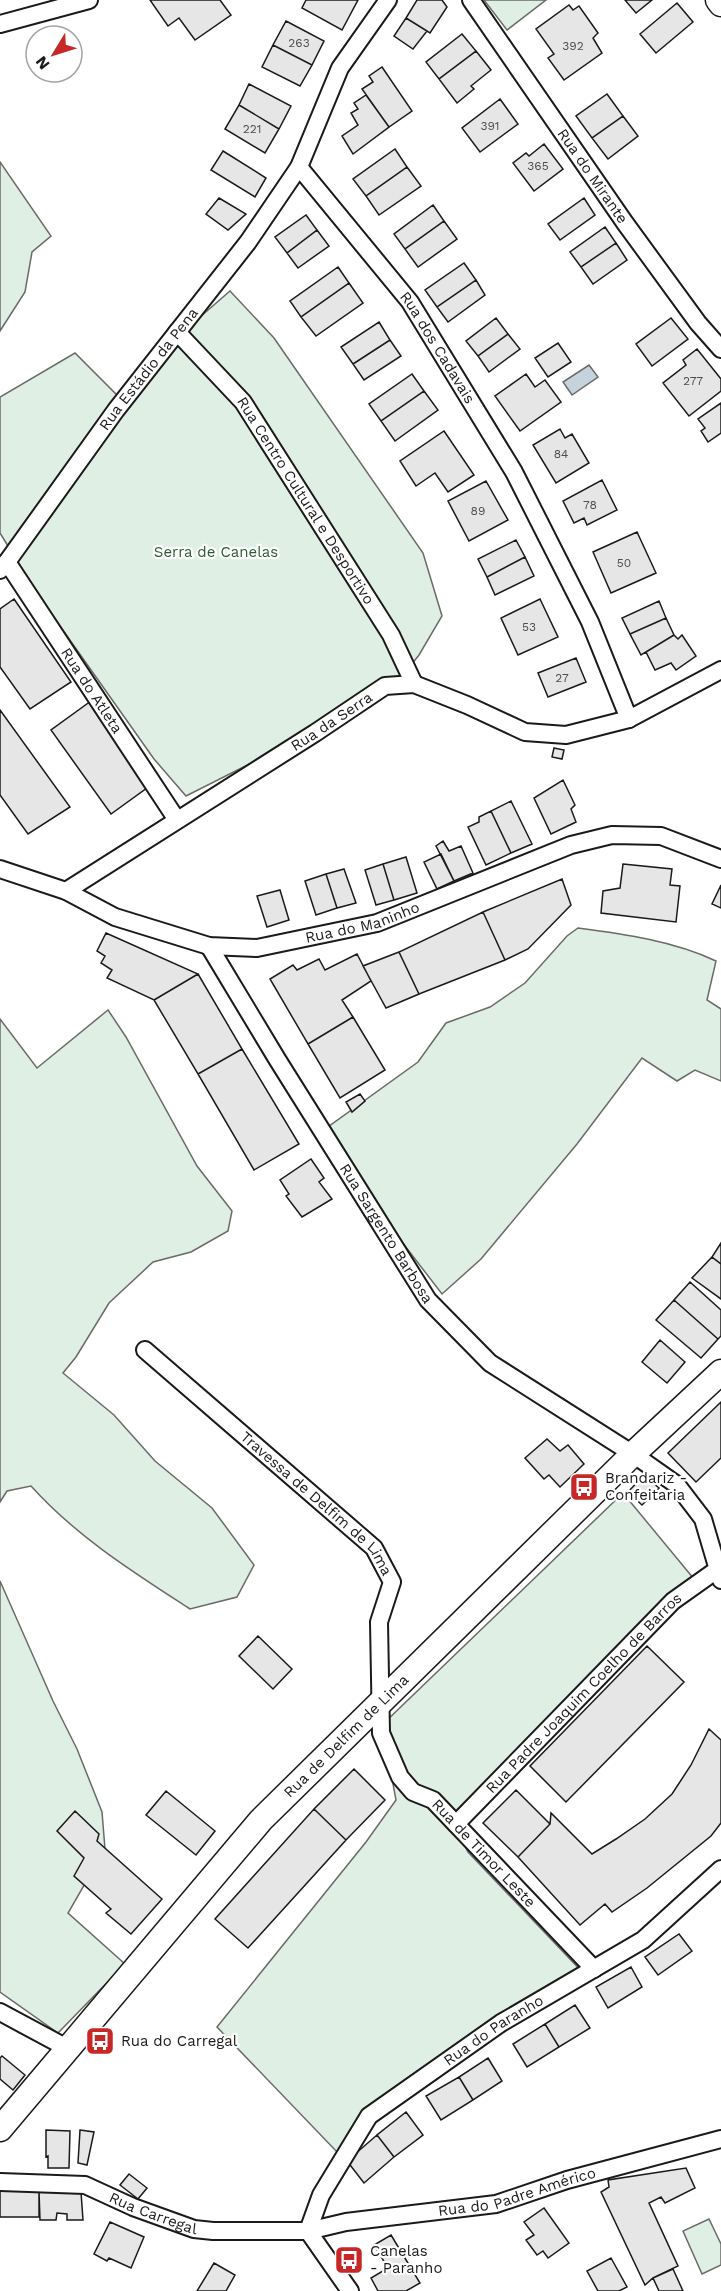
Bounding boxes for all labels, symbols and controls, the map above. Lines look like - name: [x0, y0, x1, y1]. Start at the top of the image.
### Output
- north arrow: [24, 24, 84, 84]
- house number: 263: [288, 36, 310, 50]
- house number: 392: [562, 39, 584, 53]
- text: N: [31, 52, 54, 73]
- house number: 391: [480, 119, 500, 133]
- house number: 221: [243, 122, 261, 136]
- street label: Rua do Mirante: [554, 125, 632, 227]
- house number: 365: [527, 159, 549, 173]
- street label: Rua dos Cadavais: [396, 288, 479, 407]
- street label: Rua Estádio da Pena: [95, 304, 202, 434]
- house number: 277: [683, 374, 703, 388]
- street label: Rua Centro Cultural e Desportivo: [233, 394, 378, 608]
- house number: 84: [554, 447, 568, 461]
- house number: 78: [583, 498, 597, 512]
- house number: 89: [471, 504, 485, 518]
- park label: Serra de Canelas: [154, 543, 278, 561]
- house number: 50: [617, 556, 631, 570]
- house number: 53: [522, 620, 536, 634]
- street label: Rua do Atleta: [57, 644, 127, 737]
- house number: 27: [555, 671, 569, 685]
- street label: Rua da Serra: [288, 688, 376, 755]
- street label: Rua do Maninho: [304, 898, 422, 947]
- street label: Rua Sargento Barbosa: [336, 1160, 437, 1307]
- street label: Travessa de Delfim de Lima: [237, 1428, 396, 1579]
- place label: Brandariz - Confeitaria: [605, 1469, 687, 1504]
- bus stop icon: Brandariz - Confeitaria: [568, 1471, 600, 1503]
- street label: Rua Padre Joaquim Coelho de Barros: [482, 1589, 685, 1797]
- street label: Rua de Delfim de Lima: [280, 1671, 413, 1801]
- street label: Rua de Timor Leste: [428, 1795, 539, 1911]
- street label: Rua do Paranho: [440, 1991, 547, 2070]
- bus stop icon: Rua do Carregal: [84, 2025, 116, 2057]
- place label: Rua do Carregal: [121, 2032, 238, 2050]
- street label: Rua do Padre Américo: [437, 2164, 598, 2220]
- street label: Rua Carregal: [106, 2188, 198, 2238]
- place label: Canelas - Paranho: [370, 2242, 442, 2277]
- bus stop icon: Canelas - Paranho: [333, 2244, 365, 2276]

